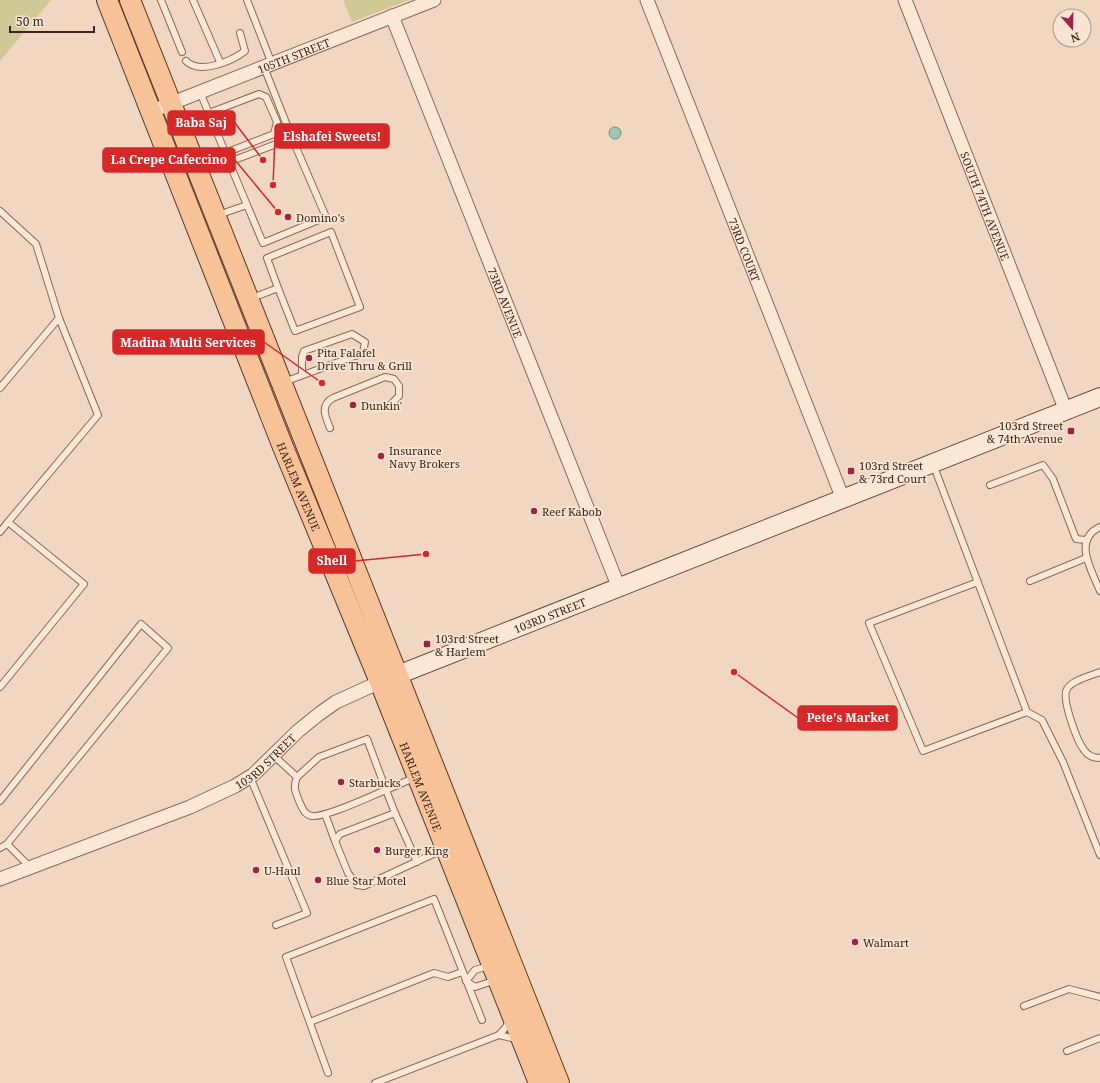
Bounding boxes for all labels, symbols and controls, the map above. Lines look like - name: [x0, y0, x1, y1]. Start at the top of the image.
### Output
- scale bar: [10, 8, 94, 34]
- north arrow: [1052, 8, 1092, 48]
- text: 50 m: [16, 13, 44, 30]
- text: N: [1069, 29, 1082, 47]
- street label: 105TH STREET: [255, 34, 332, 76]
- callout: Baba Saj: [168, 111, 235, 135]
- text: Baba Saj: [175, 114, 227, 131]
- callout: Elshafei Sweets!: [275, 124, 389, 148]
- text: Elshafei Sweets!: [283, 128, 381, 145]
- callout: La Crepe Cafeccino: [103, 148, 235, 172]
- street label: SOUTH 74TH AVENUE: [958, 149, 1014, 262]
- text: La Crepe Cafeccino: [111, 151, 227, 168]
- place label: Domino's: [296, 210, 345, 225]
- marker: Domino's: [283, 212, 293, 222]
- street label: 73RD COURT: [726, 216, 764, 284]
- street label: 73RD AVENUE: [485, 265, 526, 340]
- callout: Madina Multi Services: [113, 330, 264, 354]
- text: Madina Multi Services: [120, 334, 256, 351]
- place label: Pita Falafel Drive Thru & Grill: [317, 345, 413, 373]
- marker: Pita Falafel Drive Thru & Grill: [304, 353, 314, 363]
- place label: Dunkin': [361, 398, 402, 413]
- marker: Dunkin': [348, 400, 358, 410]
- place label: 103rd Street & 74th Avenue: [987, 418, 1063, 446]
- marker: 103rd Street & 74th Avenue: [1066, 426, 1076, 436]
- street label: HARLEM AVENUE: [274, 440, 324, 533]
- place label: Insurance Navy Brokers: [389, 443, 460, 471]
- marker: Insurance Navy Brokers: [376, 451, 386, 461]
- place label: 103rd Street & 73rd Court: [859, 458, 926, 486]
- marker: 103rd Street & 73rd Court: [846, 466, 856, 476]
- place label: Reef Kabob: [542, 504, 602, 519]
- marker: Reef Kabob: [529, 506, 539, 516]
- callout: Shell: [309, 549, 355, 573]
- text: Shell: [317, 552, 348, 569]
- street label: 103RD STREET: [511, 594, 588, 636]
- place label: 103rd Street & Harlem: [435, 631, 499, 659]
- marker: 103rd Street & Harlem: [422, 639, 432, 649]
- callout: Pete's Market: [798, 706, 897, 730]
- text: Pete's Market: [807, 709, 889, 726]
- street label: 103RD STREET: [232, 730, 299, 792]
- street label: HARLEM AVENUE: [397, 740, 446, 833]
- place label: Starbucks: [349, 775, 401, 790]
- marker: Starbucks: [336, 777, 346, 787]
- place label: Burger King: [385, 843, 449, 858]
- marker: Burger King: [372, 845, 382, 855]
- place label: U-Haul: [264, 863, 301, 878]
- marker: U-Haul: [251, 865, 261, 875]
- place label: Blue Star Motel: [326, 873, 407, 888]
- marker: Blue Star Motel: [313, 875, 323, 885]
- place label: Walmart: [863, 935, 909, 950]
- marker: Walmart: [850, 937, 860, 947]

